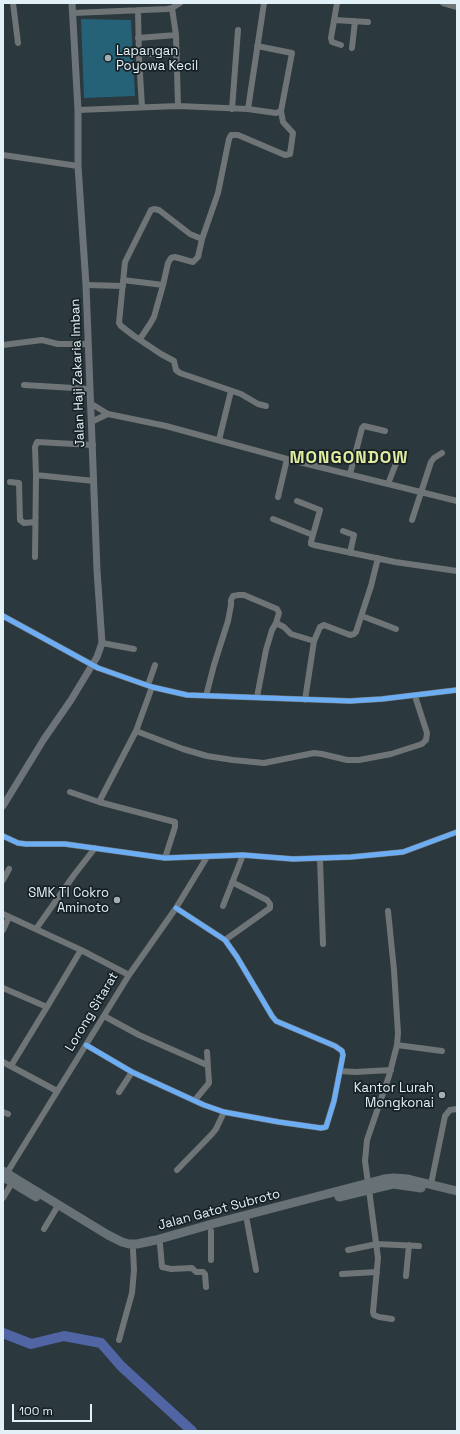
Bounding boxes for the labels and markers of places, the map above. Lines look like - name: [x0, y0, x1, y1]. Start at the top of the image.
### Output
- place label: Lapangan Poyowa Kecil: [116, 43, 198, 74]
- marker: Lapangan Poyowa Kecil: [103, 53, 113, 63]
- place label: SMK TI Cokro Aminoto: [28, 885, 109, 916]
- marker: SMK TI Cokro Aminoto: [112, 895, 122, 905]
- place label: Kantor Lurah Mongkonai: [354, 1080, 434, 1111]
- marker: Kantor Lurah Mongkonai: [437, 1090, 447, 1100]

